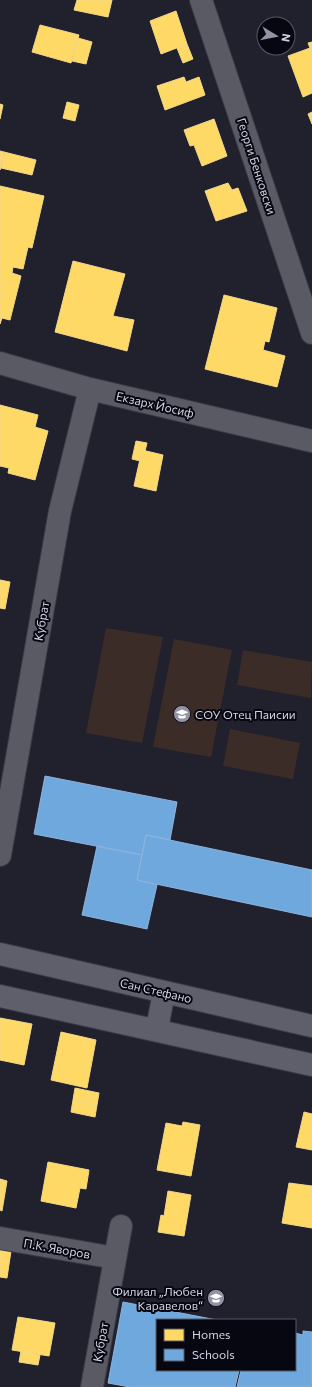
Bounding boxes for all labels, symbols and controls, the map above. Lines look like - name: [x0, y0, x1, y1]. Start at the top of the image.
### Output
- north arrow: [256, 16, 296, 56]
- text: N: [279, 33, 293, 43]
- street label: Георги Бенковски: [235, 116, 279, 216]
- street label: Екзарх Йосиф: [115, 388, 195, 420]
- street label: Кубрат: [31, 600, 51, 642]
- school or university icon: СОУ Отец Паисии: [172, 704, 192, 724]
- place label: СОУ Отец Паисии: [195, 707, 296, 721]
- street label: Сан Стефано: [119, 975, 193, 1005]
- street label: П.К. Яворов: [23, 1235, 91, 1261]
- place label: Филиал „Любен Каравелов“: [112, 1284, 203, 1312]
- school or university icon: Филиал „Любен Каравелов“: [206, 1288, 226, 1308]
- legend: [156, 1319, 296, 1371]
- street label: Кубрат: [90, 1321, 110, 1363]
- text: Homes: [192, 1327, 230, 1341]
- text: Schools: [192, 1347, 235, 1361]

